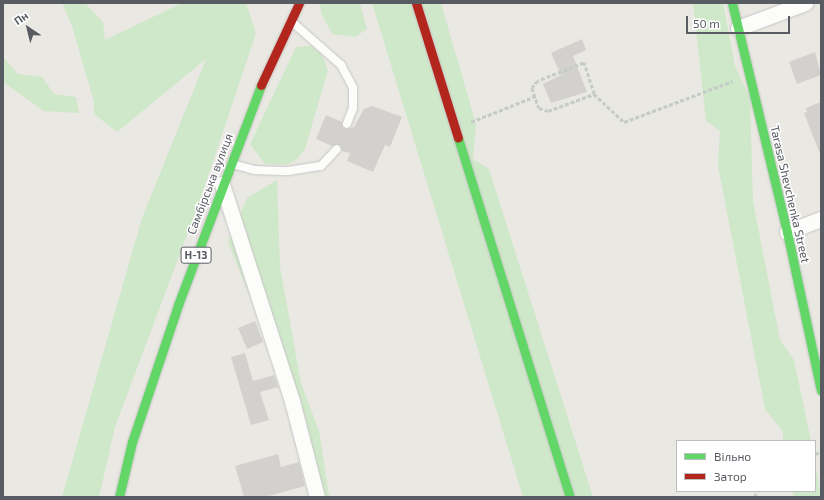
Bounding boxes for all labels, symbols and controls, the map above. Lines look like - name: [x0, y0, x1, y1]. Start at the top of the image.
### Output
- north arrow: [8, 8, 48, 48]
- text: Пн: [11, 8, 30, 27]
- scale bar: [688, 8, 792, 34]
- text: 50 m: [693, 16, 720, 30]
- street label: Tarasa Shevchenka Street: [767, 124, 813, 264]
- street label: Самбірська вулиця: [184, 131, 236, 237]
- road number: Н-13: [180, 246, 212, 264]
- legend: [676, 440, 816, 492]
- text: Вільно: [714, 449, 751, 463]
- text: Затор: [714, 469, 747, 483]

